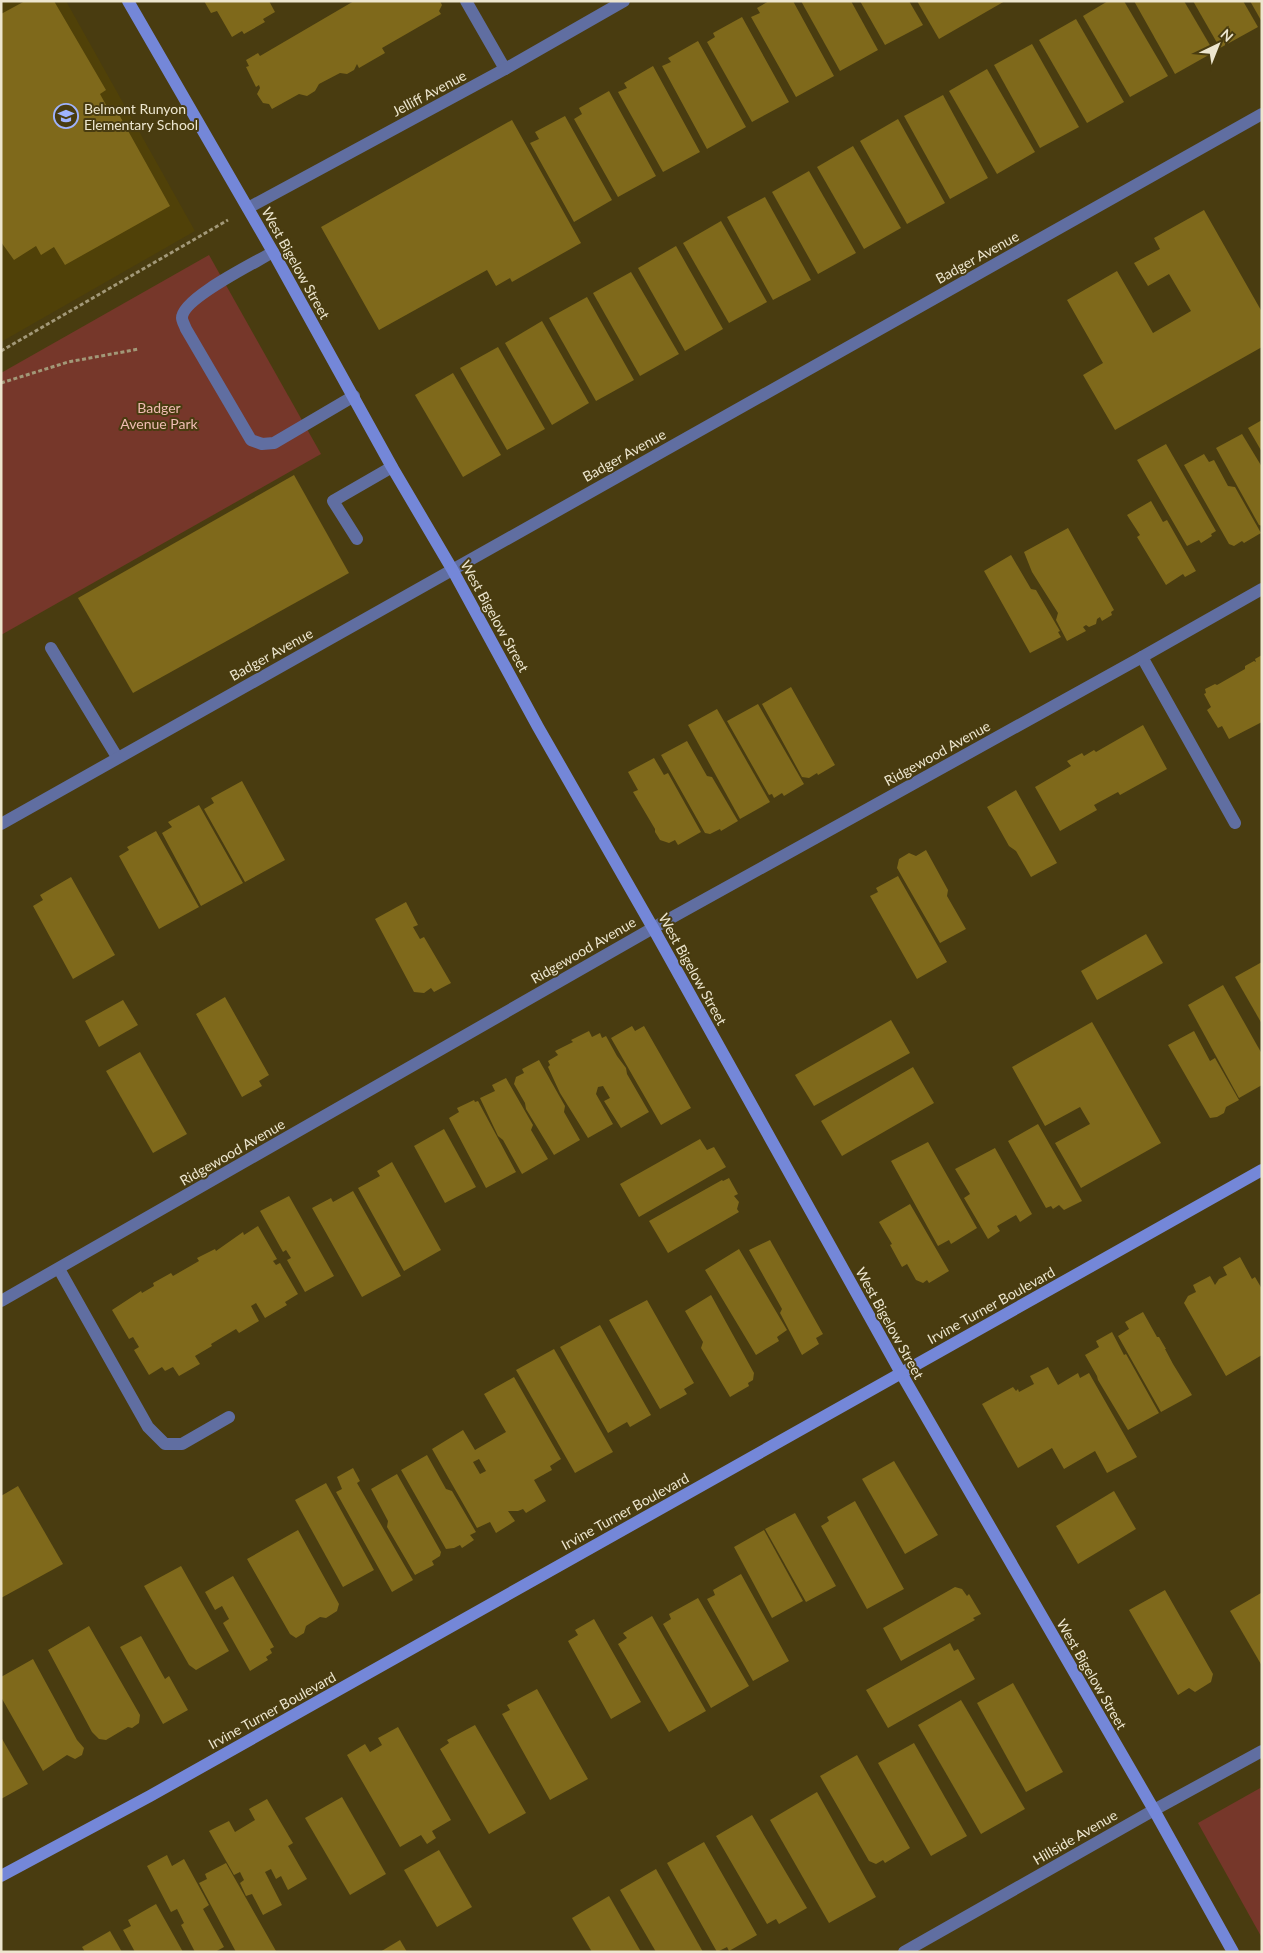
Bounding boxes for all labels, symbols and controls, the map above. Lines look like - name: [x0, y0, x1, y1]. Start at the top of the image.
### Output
- north arrow: [1193, 20, 1243, 70]
- text: N: [1217, 25, 1237, 45]
- street label: Jelliff Avenue: [389, 66, 469, 120]
- place label: Belmont Runyon Elementary School: [84, 100, 198, 133]
- school or university icon: Belmont Runyon Elementary School: [53, 103, 79, 129]
- street label: West Bigelow Street: [258, 204, 334, 322]
- street label: Badger Avenue: [932, 227, 1022, 287]
- park label: Badger Avenue Park: [120, 399, 199, 432]
- street label: Badger Avenue: [579, 425, 669, 485]
- street label: West Bigelow Street: [457, 557, 533, 675]
- street label: Badger Avenue: [226, 624, 316, 684]
- street label: Ridgewood Avenue: [881, 717, 993, 789]
- street label: West Bigelow Street: [655, 910, 731, 1028]
- street label: Ridgewood Avenue: [527, 913, 639, 987]
- street label: Ridgewood Avenue: [176, 1115, 288, 1189]
- street label: Irvine Turner Boulevard: [924, 1263, 1058, 1347]
- street label: West Bigelow Street: [852, 1264, 928, 1382]
- street label: Irvine Turner Boulevard: [558, 1469, 692, 1553]
- street label: West Bigelow Street: [1053, 1616, 1131, 1732]
- street label: Irvine Turner Boulevard: [205, 1668, 339, 1752]
- street label: Hillside Avenue: [1030, 1806, 1120, 1868]

